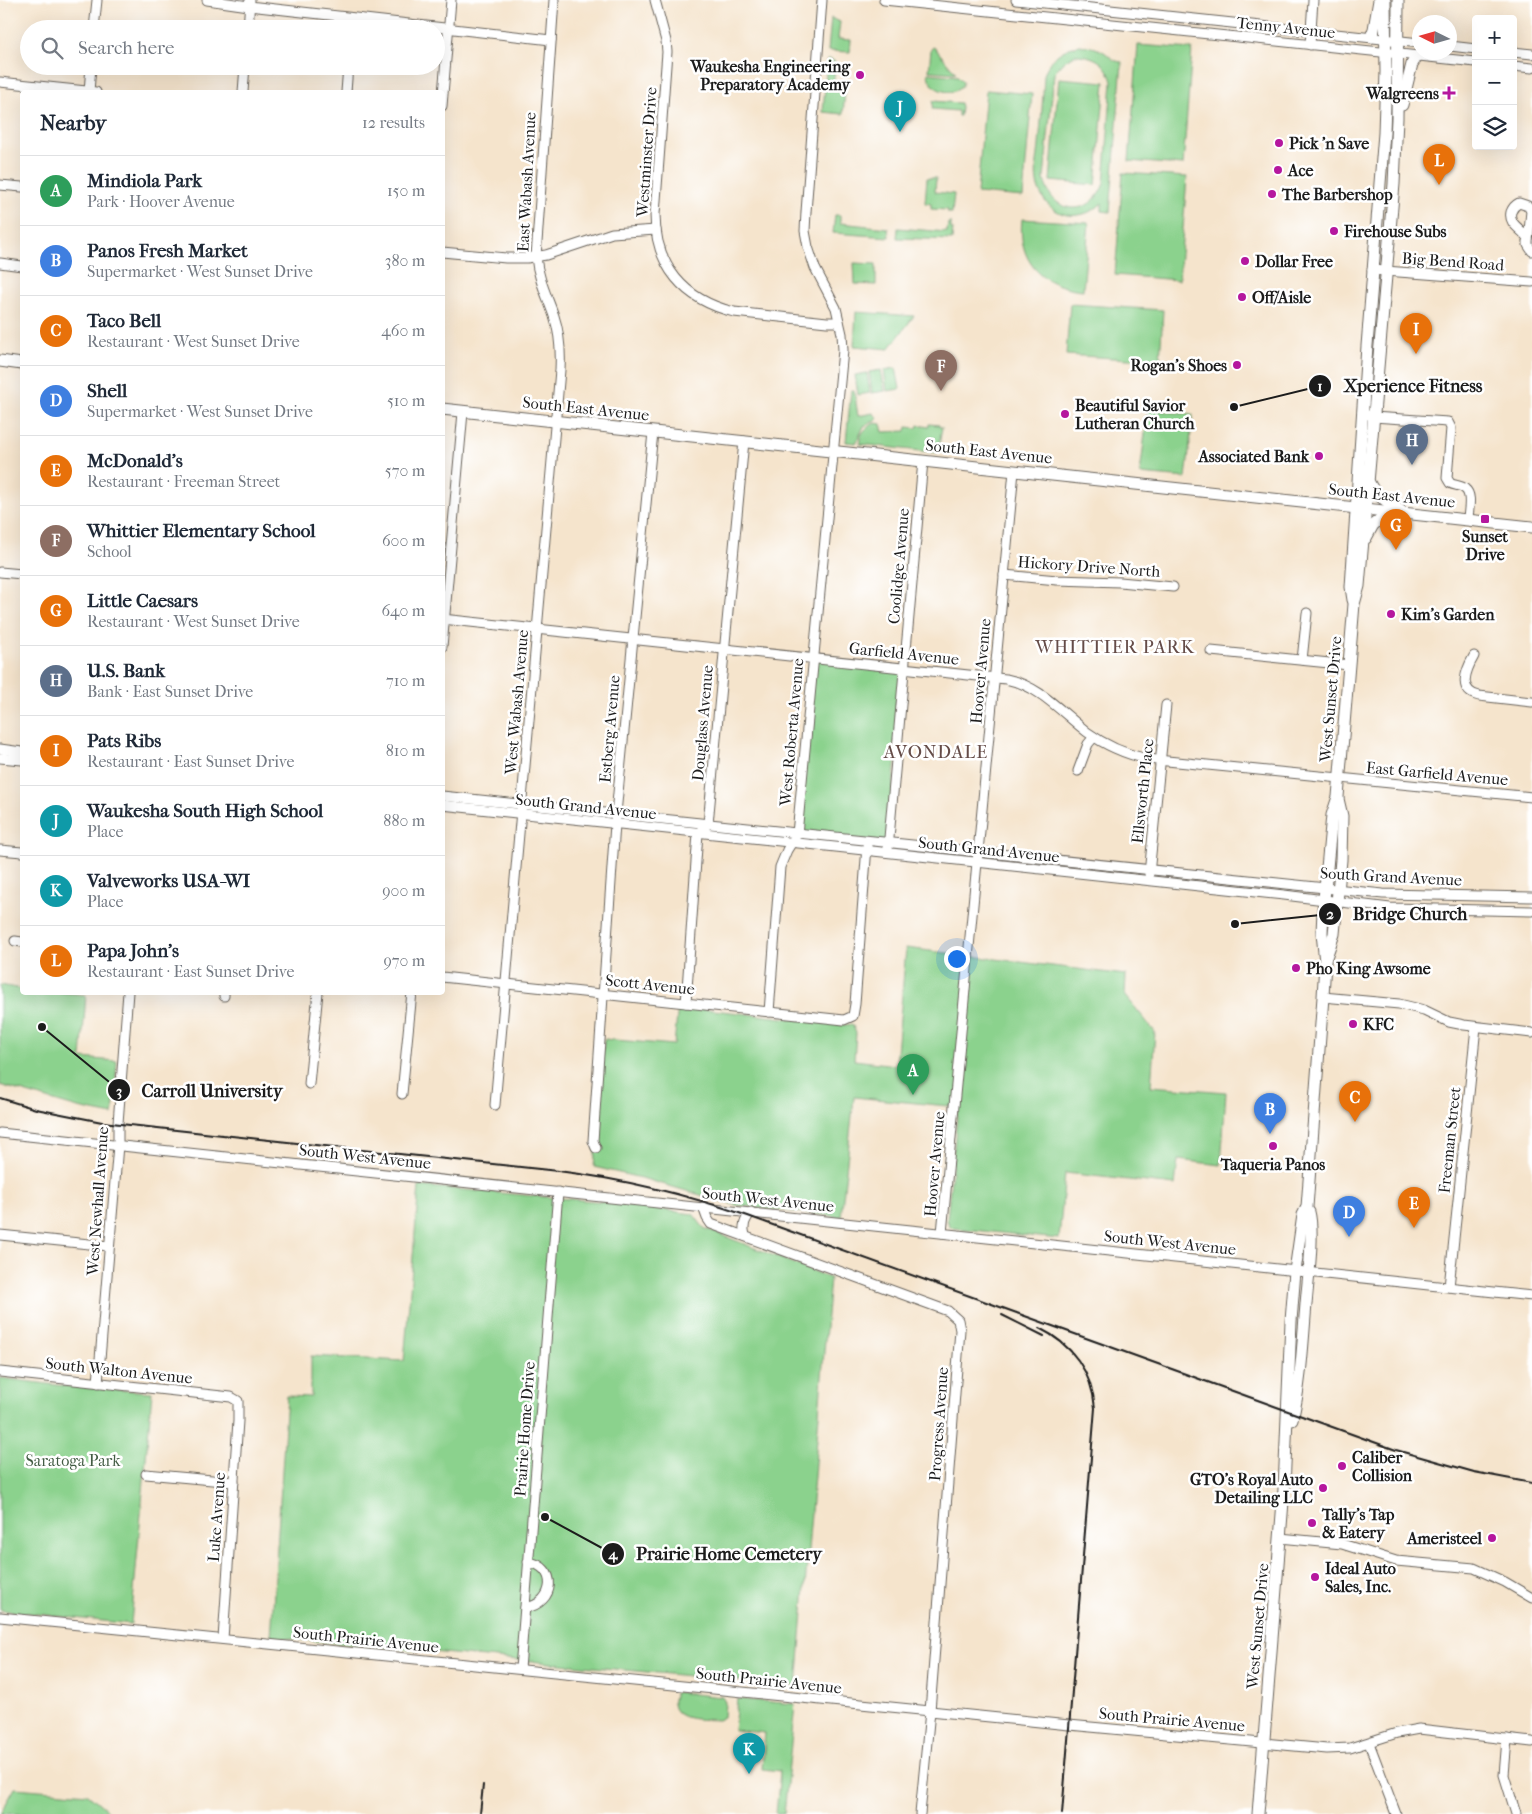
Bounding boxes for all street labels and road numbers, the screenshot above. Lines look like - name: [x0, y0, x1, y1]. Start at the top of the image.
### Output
- street label: Tenny Avenue: [1236, 13, 1336, 42]
- street label: Westminster Drive: [632, 86, 661, 219]
- street label: East Wabash Avenue: [513, 112, 540, 252]
- street label: Big Bend Road: [1401, 248, 1505, 275]
- street label: South East Avenue: [522, 392, 650, 425]
- street label: South East Avenue: [925, 435, 1053, 468]
- street label: South East Avenue: [1328, 479, 1456, 512]
- street label: Coolidge Avenue: [884, 507, 913, 625]
- street label: Hickory Drive North: [1017, 552, 1161, 581]
- street label: Hoover Avenue: [966, 617, 995, 725]
- street label: West Wabash Avenue: [501, 629, 532, 776]
- street label: West Sunset Drive: [1315, 635, 1345, 764]
- street label: Garfield Avenue: [848, 638, 960, 669]
- street label: West Roberta Avenue: [775, 657, 807, 808]
- street label: Douglass Avenue: [688, 664, 717, 782]
- street label: Estberg Avenue: [595, 674, 624, 784]
- street label: Ellsworth Place: [1128, 737, 1157, 845]
- street label: East Garfield Avenue: [1365, 758, 1509, 789]
- street label: South Grand Avenue: [514, 790, 658, 823]
- street label: South Grand Avenue: [917, 833, 1061, 866]
- street label: South Grand Avenue: [1320, 863, 1462, 890]
- street label: Scott Avenue: [604, 970, 696, 999]
- street label: Freeman Street: [1434, 1086, 1465, 1194]
- street label: Hoover Avenue: [920, 1110, 949, 1218]
- street label: West Newhall Avenue: [83, 1126, 112, 1277]
- street label: South West Avenue: [298, 1140, 432, 1173]
- street label: South West Avenue: [701, 1183, 835, 1216]
- street label: South West Avenue: [1103, 1226, 1237, 1259]
- street label: South Walton Avenue: [44, 1353, 194, 1388]
- street label: Prairie Home Drive: [510, 1361, 539, 1497]
- street label: Progress Avenue: [925, 1366, 952, 1482]
- street label: Luke Avenue: [204, 1472, 229, 1562]
- street label: West Sunset Drive: [1242, 1562, 1272, 1691]
- street label: South Prairie Avenue: [292, 1622, 440, 1657]
- street label: South Prairie Avenue: [695, 1663, 843, 1698]
- street label: South Prairie Avenue: [1098, 1704, 1246, 1735]

